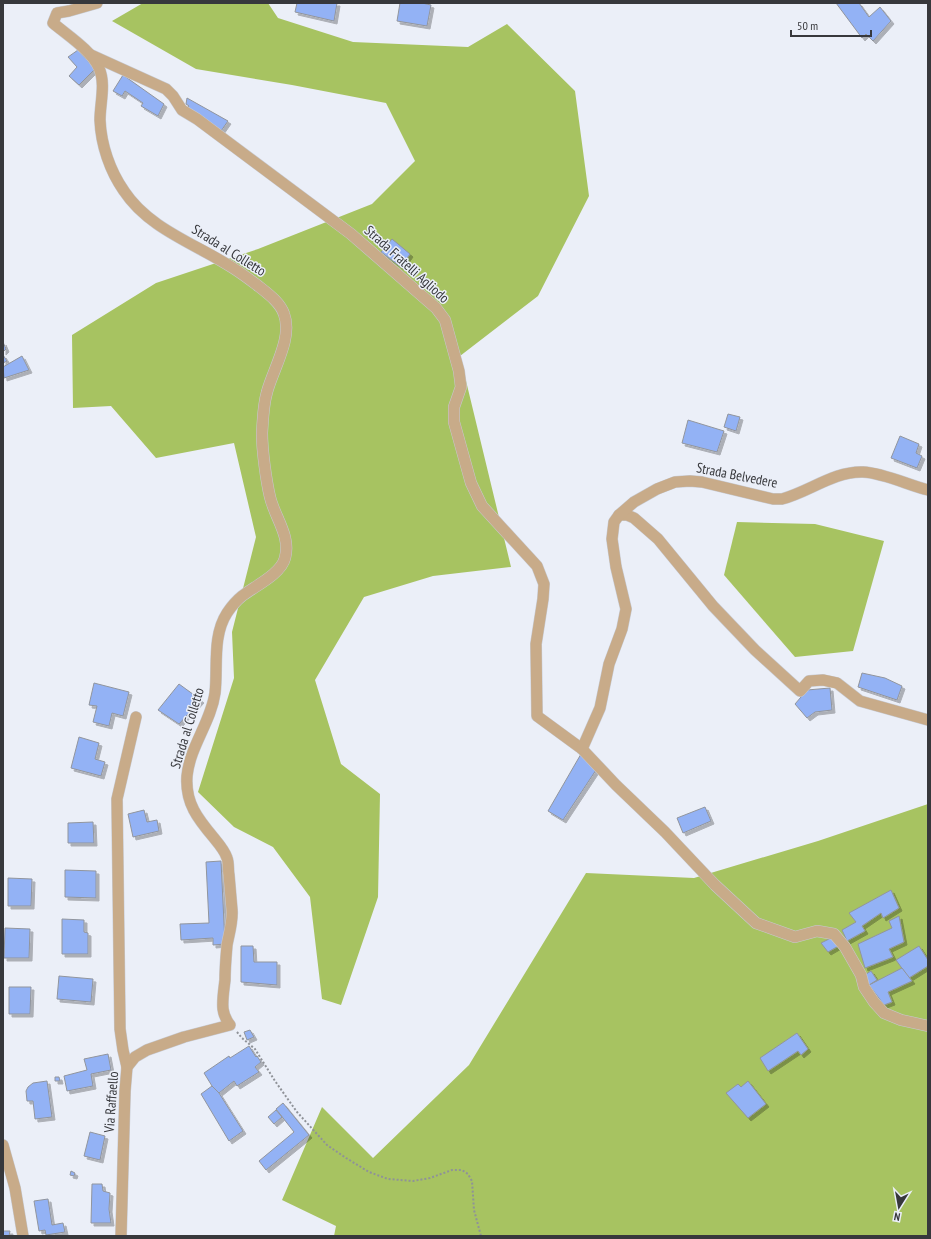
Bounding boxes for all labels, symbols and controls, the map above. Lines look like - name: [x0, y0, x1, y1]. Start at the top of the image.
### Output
- scale bar: [791, 12, 871, 38]
- text: 50 m: [797, 18, 818, 33]
- street label: Strada al Colletto: [189, 220, 269, 280]
- street label: Strada Fratelli Agliodo: [361, 221, 453, 307]
- street label: Strada Belvedere: [695, 458, 779, 492]
- street label: Strada al Colletto: [166, 685, 208, 771]
- street label: Via Raffaello: [100, 1071, 122, 1134]
- north arrow: [879, 1187, 919, 1227]
- text: N: [893, 1209, 901, 1224]

